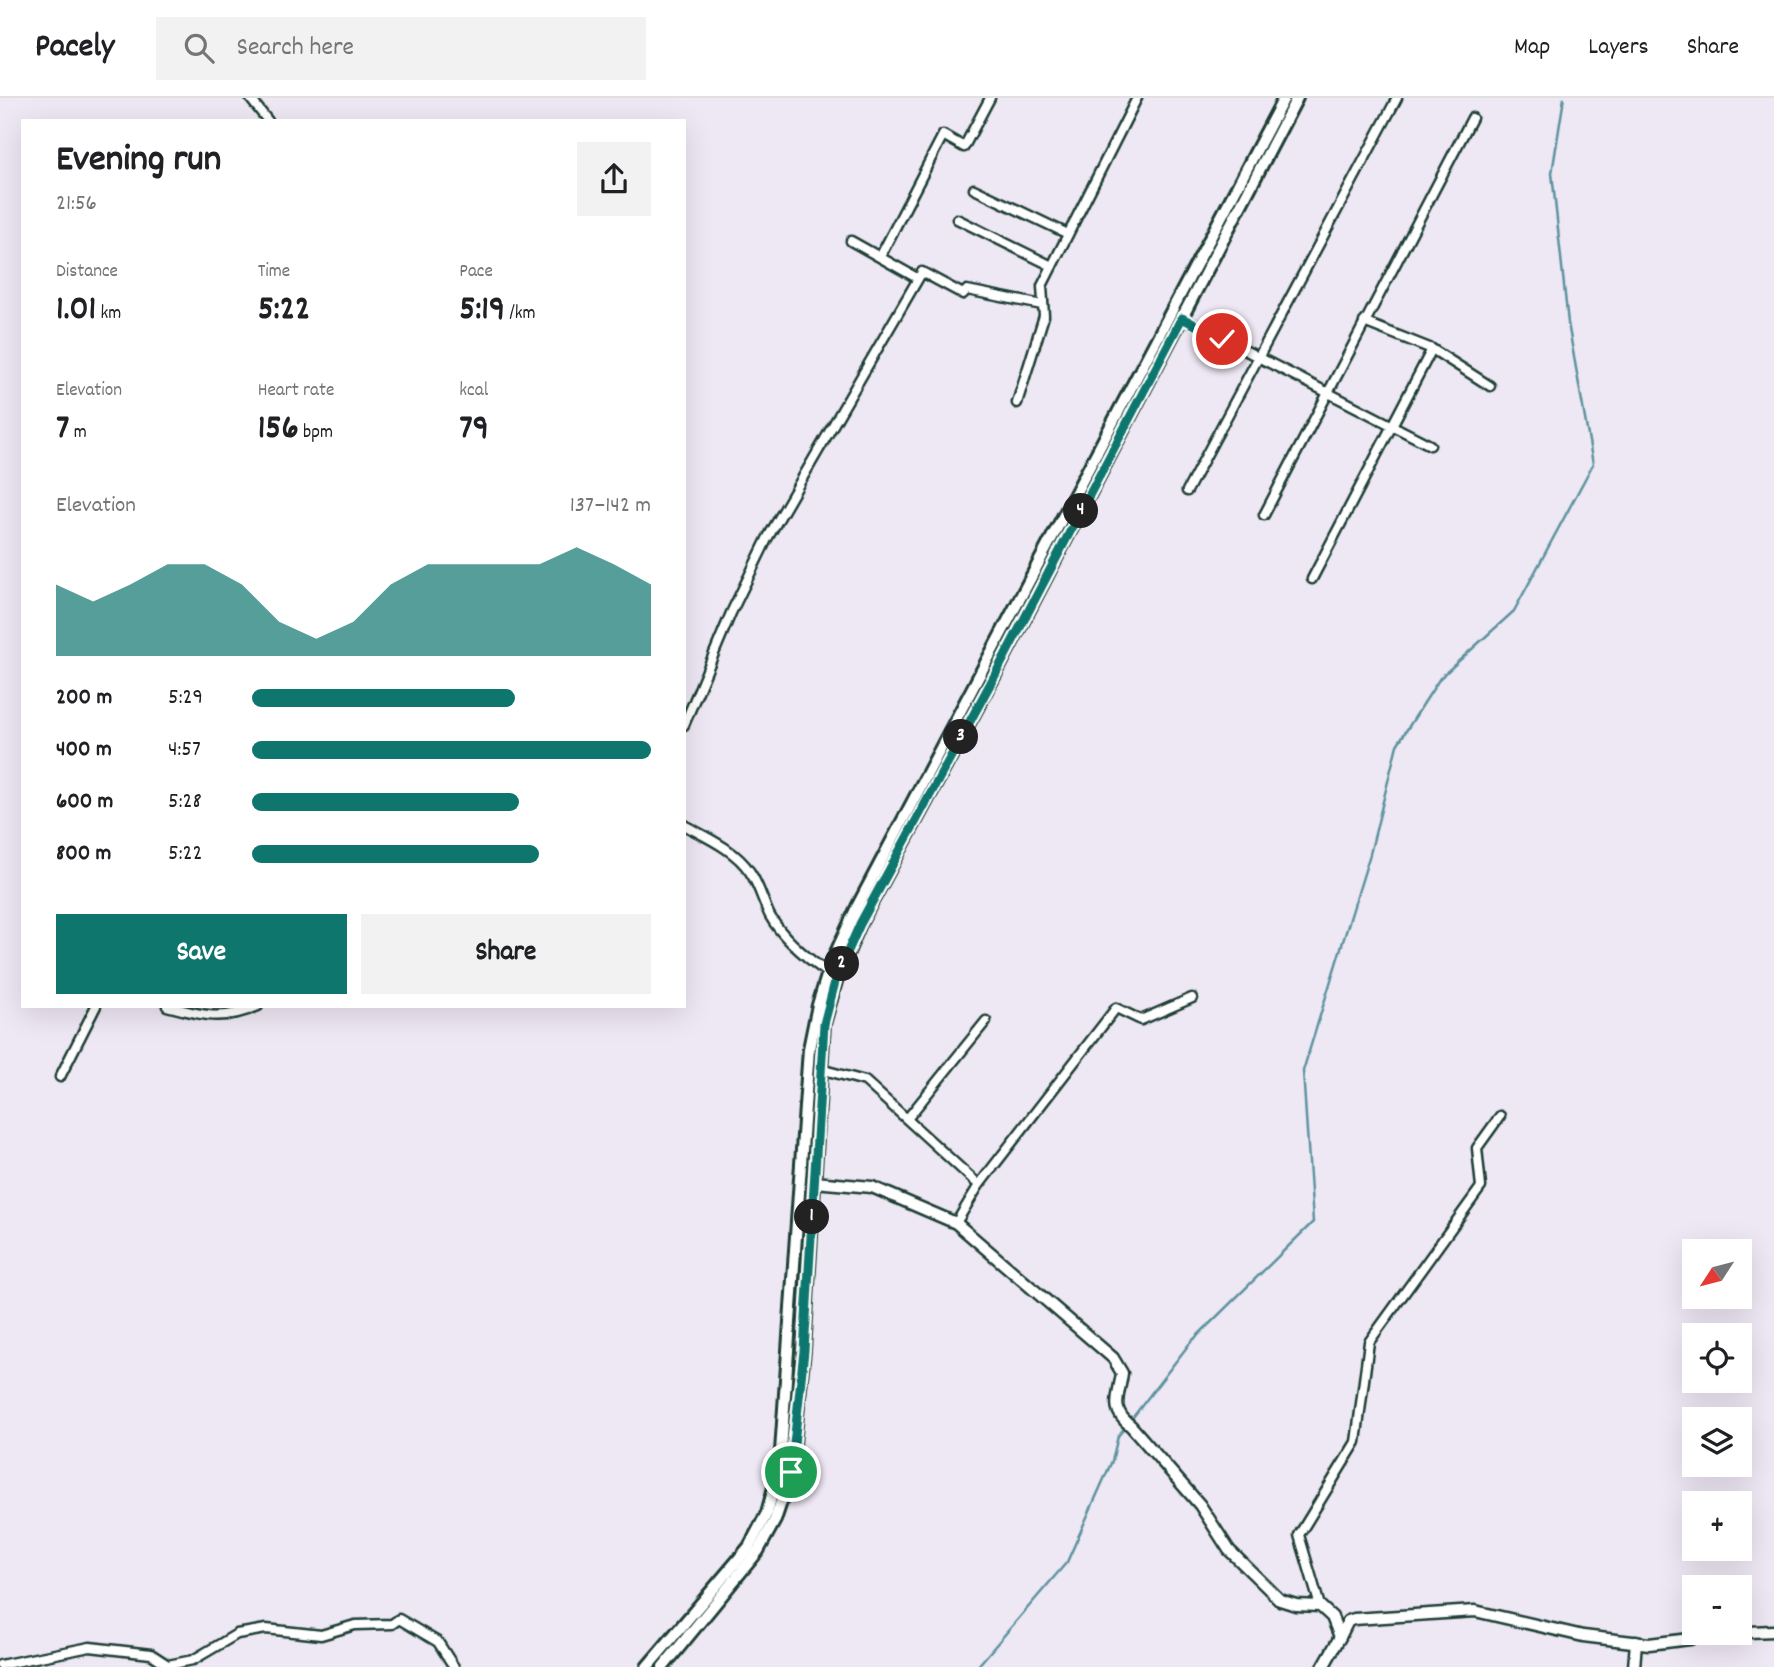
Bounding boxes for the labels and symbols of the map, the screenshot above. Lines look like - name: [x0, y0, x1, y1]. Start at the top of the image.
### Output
- pin: [1192, 309, 1252, 369]
- pin: 4: [1064, 494, 1098, 528]
- pin: 3: [944, 720, 978, 754]
- pin: 2: [824, 946, 860, 982]
- pin: 1: [794, 1200, 830, 1234]
- north arrow: [1682, 1239, 1752, 1309]
- pin: [761, 1442, 821, 1502]

